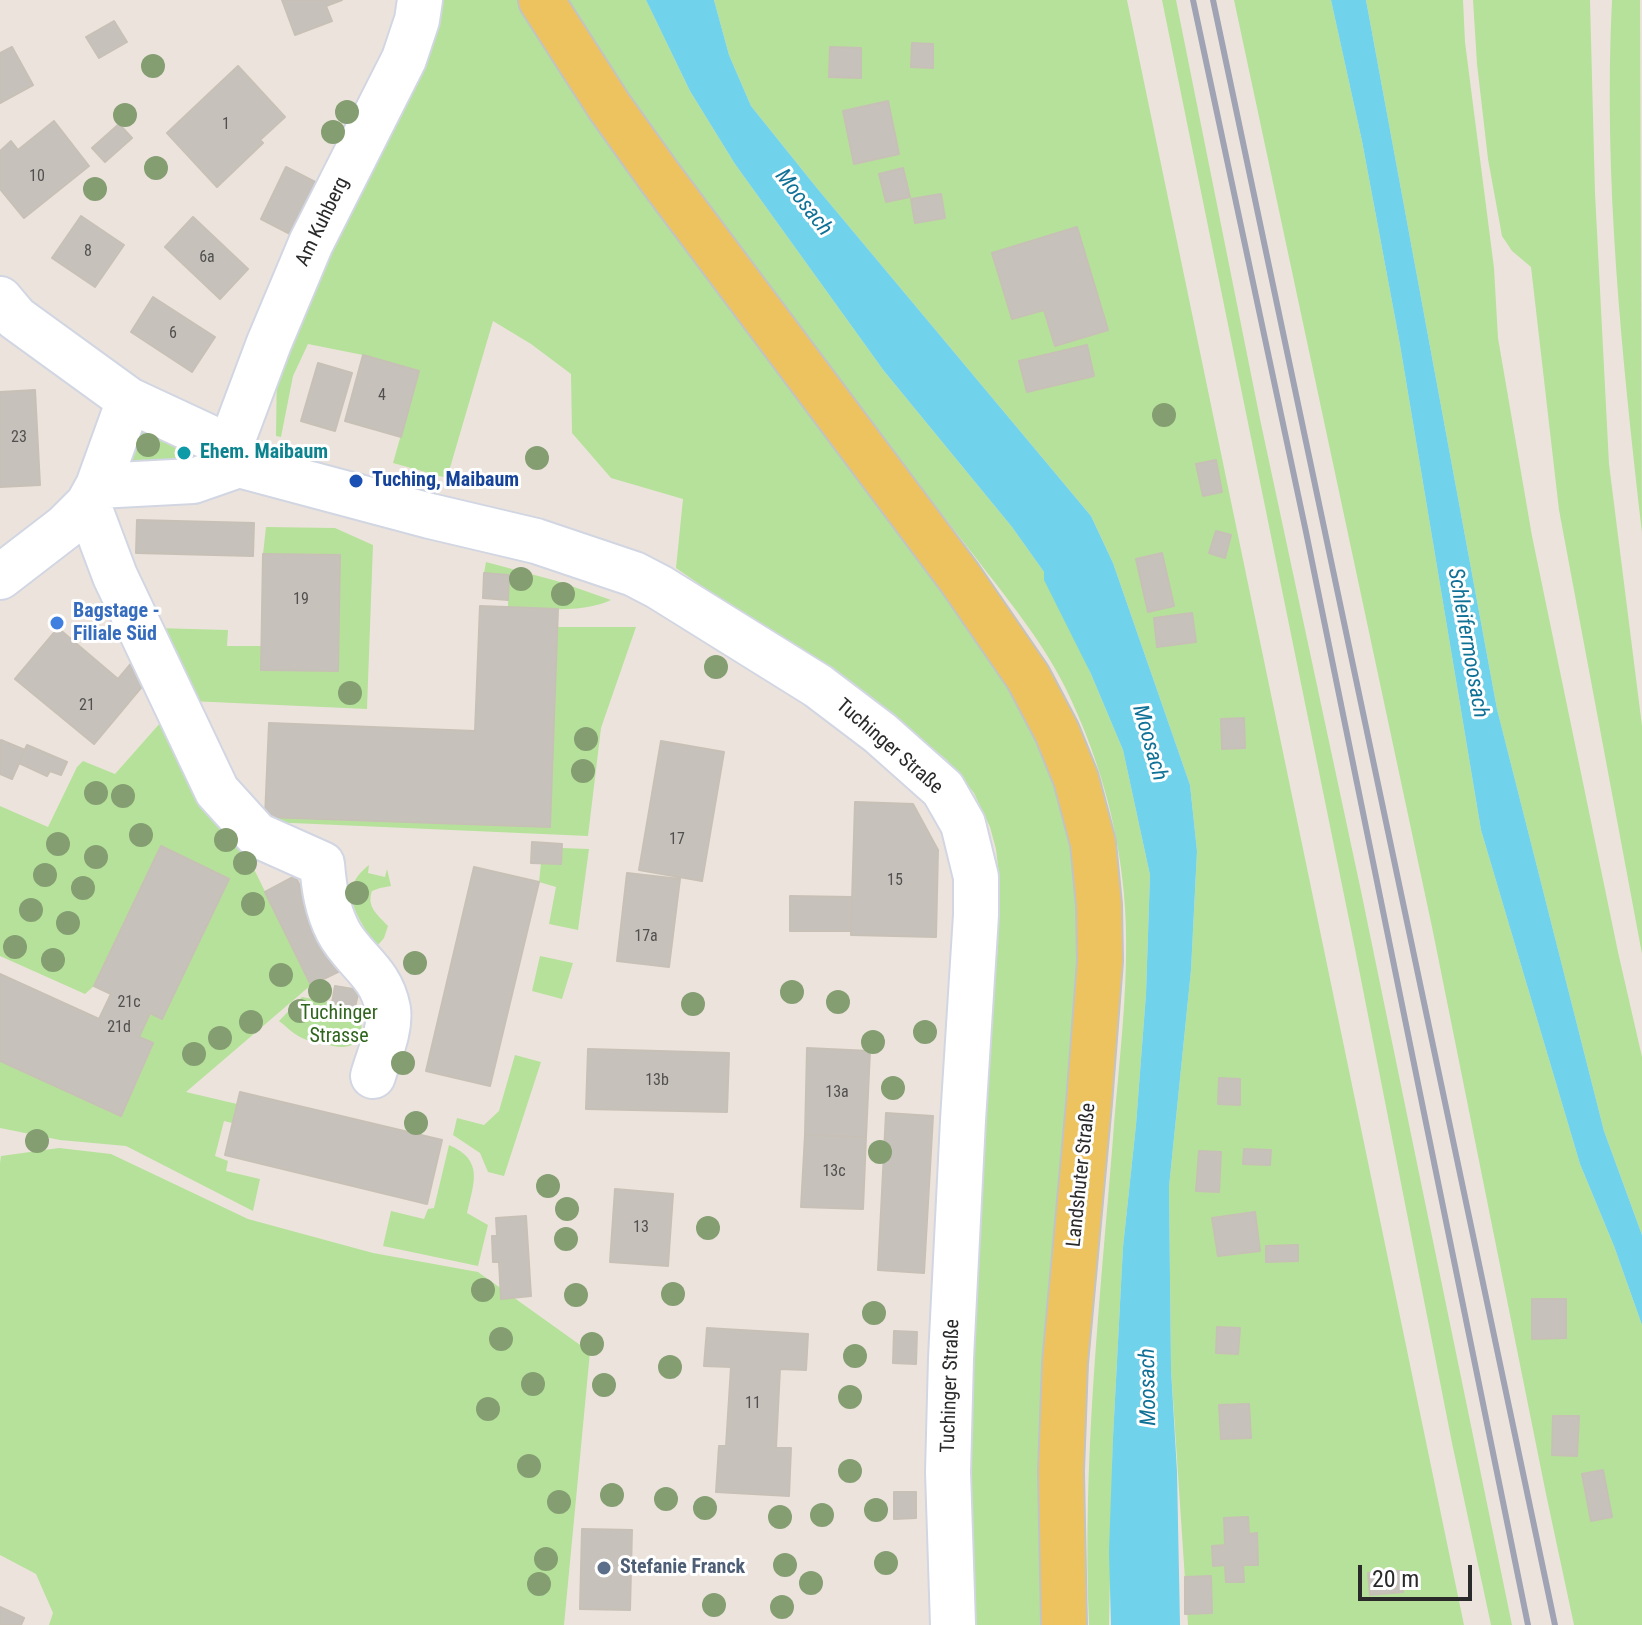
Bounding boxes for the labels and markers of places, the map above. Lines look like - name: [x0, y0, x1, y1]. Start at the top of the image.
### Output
- place label: Ehem. Maibaum: [200, 441, 328, 465]
- marker: Ehem. Maibaum: [175, 444, 193, 462]
- place label: Tuching, Maibaum: [372, 469, 519, 493]
- marker: Tuching, Maibaum: [347, 472, 365, 490]
- place label: Bagstage - Filiale Süd: [73, 600, 160, 647]
- marker: Bagstage - Filiale Süd: [48, 614, 66, 632]
- place label: Stefanie Franck: [620, 1556, 745, 1580]
- marker: Stefanie Franck: [595, 1559, 613, 1577]

